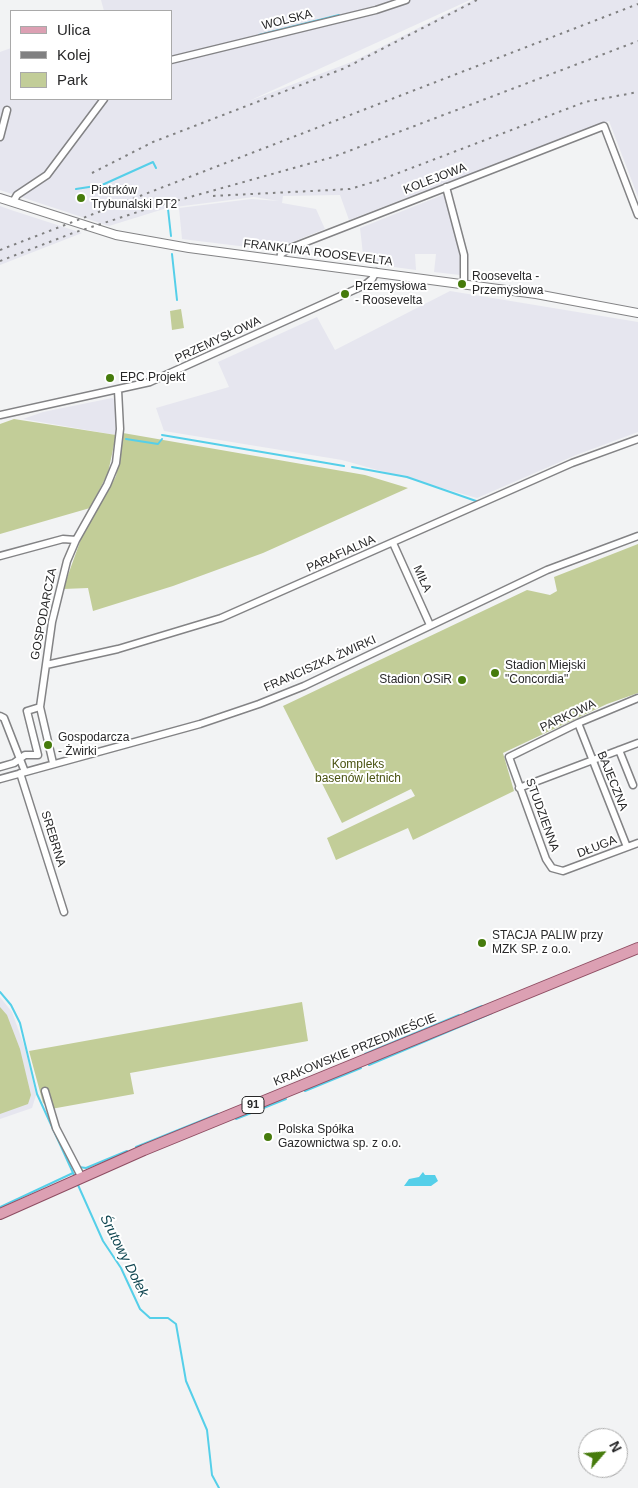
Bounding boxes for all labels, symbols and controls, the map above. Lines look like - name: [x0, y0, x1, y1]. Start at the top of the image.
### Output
- street label: WOLSKA: [260, 7, 314, 33]
- legend: [10, 10, 172, 100]
- text: Ulica: [57, 21, 90, 38]
- text: Kolej: [57, 46, 90, 63]
- text: Park: [57, 71, 88, 88]
- street label: KOLEJOWA: [402, 160, 468, 198]
- place label: Piotrków Trybunalski PT2: [91, 184, 177, 212]
- marker: Piotrków Trybunalski PT2: [75, 192, 87, 204]
- street label: FRANKLINA ROOSEVELTA: [243, 237, 393, 269]
- place label: Roosevelta - Przemysłowa: [472, 270, 543, 298]
- marker: Roosevelta - Przemysłowa: [456, 278, 468, 290]
- place label: Przemysłowa - Roosevelta: [355, 280, 426, 308]
- marker: Przemysłowa - Roosevelta: [339, 288, 351, 300]
- street label: PRZEMYSŁOWA: [173, 314, 263, 366]
- place label: EPC Projekt: [120, 371, 185, 385]
- marker: EPC Projekt: [104, 372, 116, 384]
- street label: PARAFIALNA: [304, 532, 378, 576]
- street label: MIŁA: [410, 563, 434, 595]
- street label: GOSPODARCZA: [28, 567, 60, 661]
- street label: FRANCISZKA ŻWIRKI: [262, 633, 378, 695]
- place label: Stadion Miejski "Concordia": [505, 659, 586, 687]
- marker: Stadion Miejski "Concordia": [489, 667, 501, 679]
- place label: Stadion OSiR: [379, 673, 452, 687]
- marker: Stadion OSiR: [456, 674, 468, 686]
- street label: PARKOWA: [538, 697, 598, 735]
- place label: Gospodarcza - Żwirki: [58, 731, 129, 759]
- marker: Gospodarcza - Żwirki: [42, 739, 54, 751]
- street label: BAJECZNA: [594, 749, 630, 813]
- park label: Kompleks basenów letnich: [315, 758, 401, 786]
- street label: STUDZIENNA: [522, 777, 562, 853]
- street label: SREBRNA: [38, 809, 68, 869]
- street label: DŁUGA: [575, 833, 619, 861]
- place label: STACJA PALIW przy MZK SP. z o.o.: [492, 929, 603, 957]
- marker: STACJA PALIW przy MZK SP. z o.o.: [476, 937, 488, 949]
- street label: KRAKOWSKIE PRZEDMIEŚCIE: [272, 1011, 438, 1089]
- road number: 91: [242, 1096, 264, 1114]
- place label: Polska Spółka Gazownictwa sp. z o.o.: [278, 1123, 401, 1151]
- marker: Polska Spółka Gazownictwa sp. z o.o.: [262, 1131, 274, 1143]
- water label: Śrutowy Dołek: [96, 1212, 152, 1300]
- north arrow: [578, 1428, 628, 1478]
- text: N: [606, 1439, 625, 1455]

